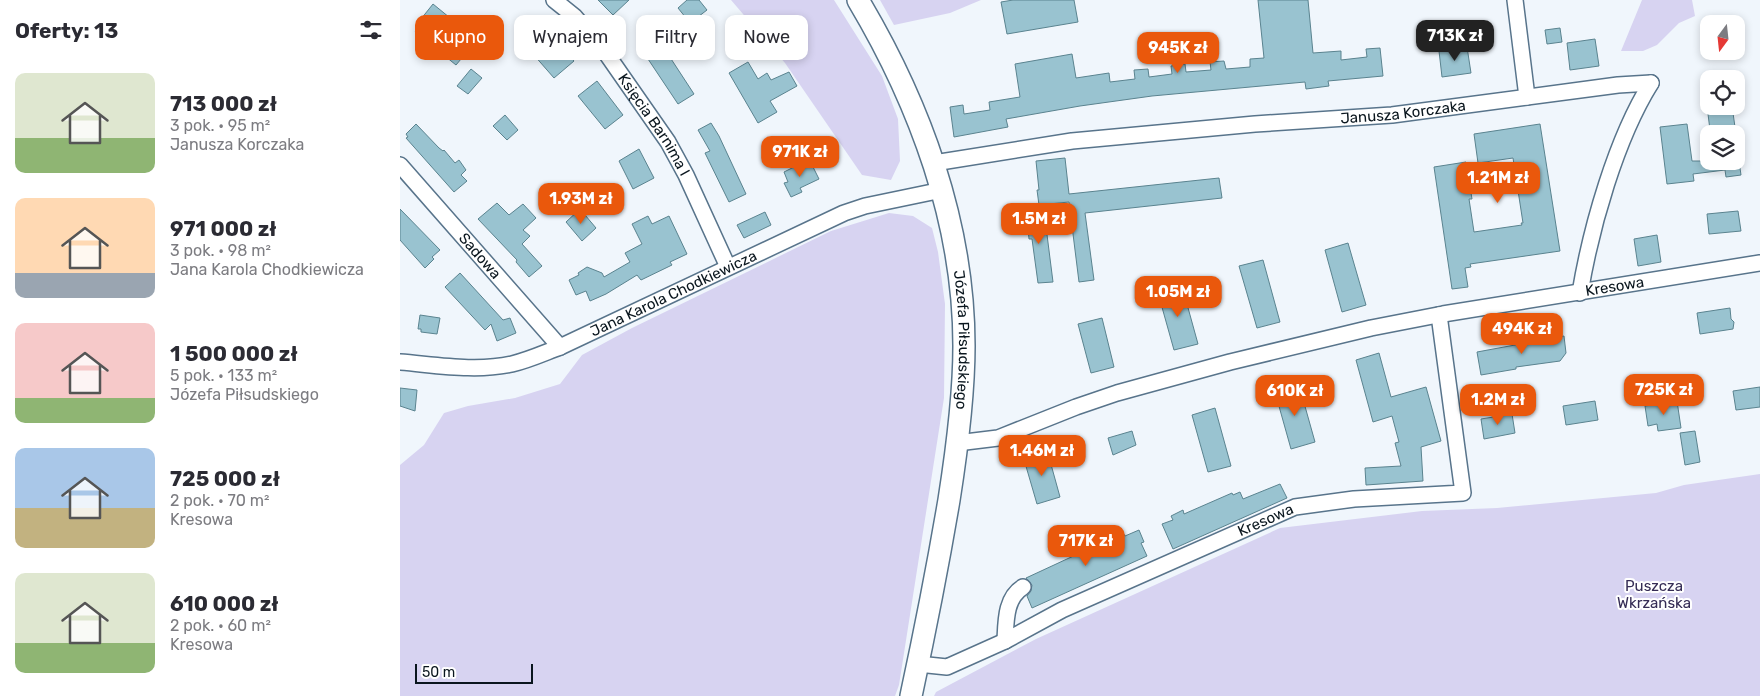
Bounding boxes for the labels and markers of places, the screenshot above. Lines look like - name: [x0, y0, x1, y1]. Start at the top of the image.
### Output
- pin: 713K zł: [1409, 20, 1501, 62]
- pin: 945K zł: [1132, 32, 1224, 74]
- pin: 971K zł: [754, 136, 846, 178]
- pin: 1.21M zł: [1446, 162, 1550, 204]
- pin: 1.93M zł: [529, 182, 633, 225]
- pin: 1.5M zł: [993, 202, 1085, 245]
- pin: 1.05M zł: [1126, 276, 1230, 318]
- pin: 494K zł: [1476, 312, 1568, 355]
- pin: 610K zł: [1249, 374, 1341, 417]
- pin: 725K zł: [1618, 374, 1710, 416]
- pin: 1.2M zł: [1452, 384, 1544, 426]
- pin: 1.46M zł: [990, 434, 1094, 477]
- pin: 717K zł: [1040, 524, 1132, 567]

